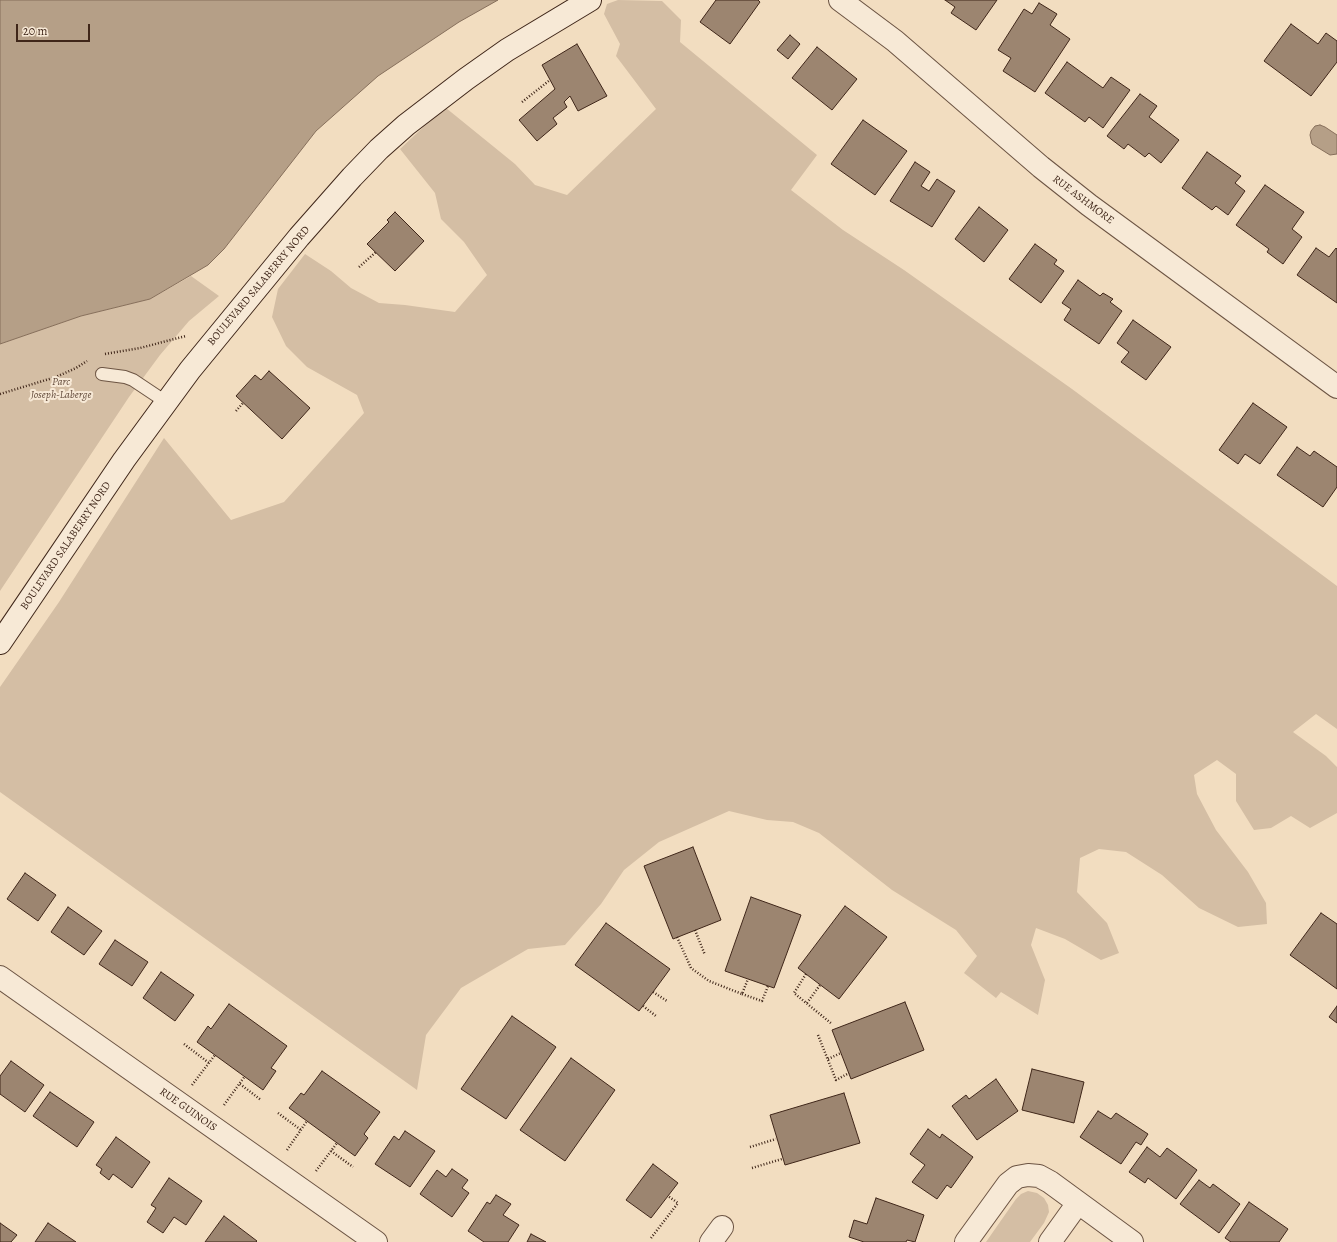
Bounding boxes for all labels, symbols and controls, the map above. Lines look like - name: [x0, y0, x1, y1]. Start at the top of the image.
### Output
- scale bar: [18, 16, 92, 42]
- text: 20 m: [23, 23, 47, 39]
- street label: RUE ASHMORE: [1050, 173, 1116, 227]
- street label: BOULEVARD SALABERRY NORD: [205, 224, 313, 348]
- park label: Parc Joseph-Laberge: [31, 375, 91, 401]
- street label: BOULEVARD SALABERRY NORD: [18, 479, 114, 613]
- street label: RUE GUINOIS: [157, 1085, 219, 1135]

